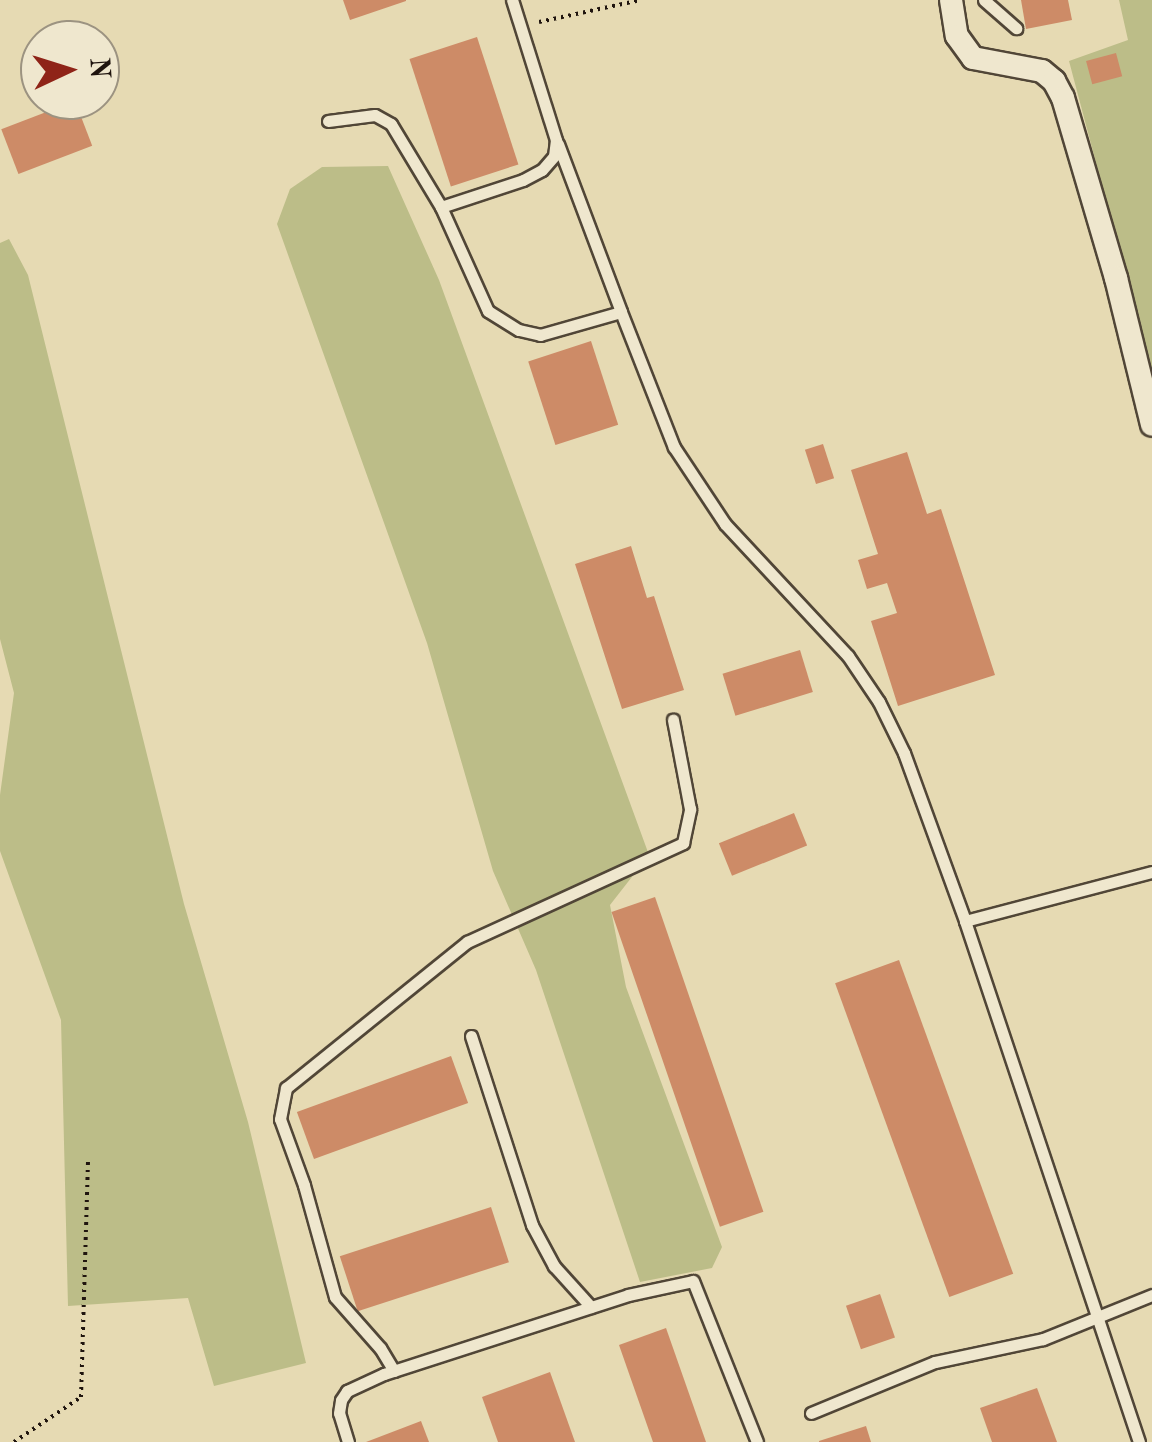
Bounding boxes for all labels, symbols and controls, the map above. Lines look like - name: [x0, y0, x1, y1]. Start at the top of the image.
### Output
- north arrow: [20, 20, 120, 120]
- text: N: [83, 56, 113, 80]

